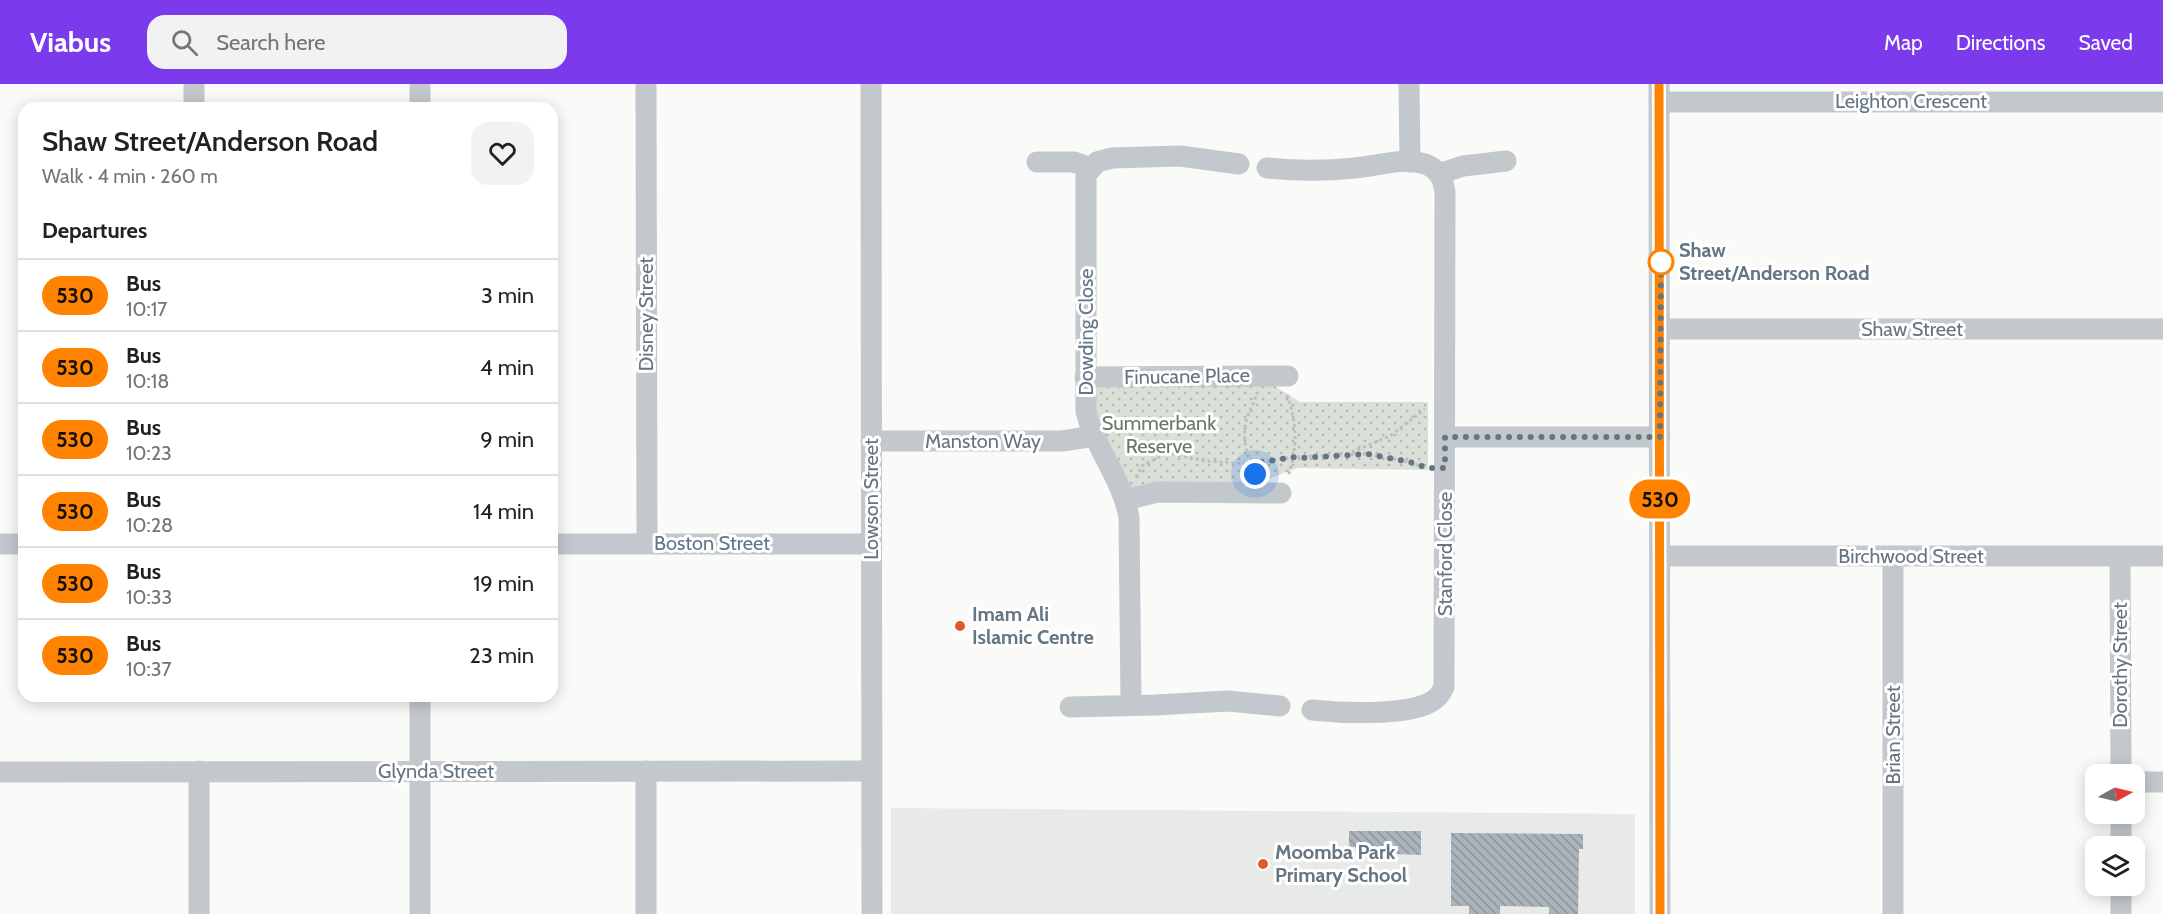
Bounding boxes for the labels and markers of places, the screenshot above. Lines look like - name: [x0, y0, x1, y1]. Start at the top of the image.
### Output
- place label: Shaw Street/Anderson Road: [1679, 238, 1870, 285]
- marker: Shaw Street/Anderson Road: [1648, 249, 1674, 275]
- place label: Imam Ali Islamic Centre: [972, 602, 1094, 649]
- marker: Imam Ali Islamic Centre: [953, 619, 967, 633]
- place label: Moomba Park Primary School: [1275, 840, 1407, 887]
- marker: Moomba Park Primary School: [1256, 857, 1270, 871]

